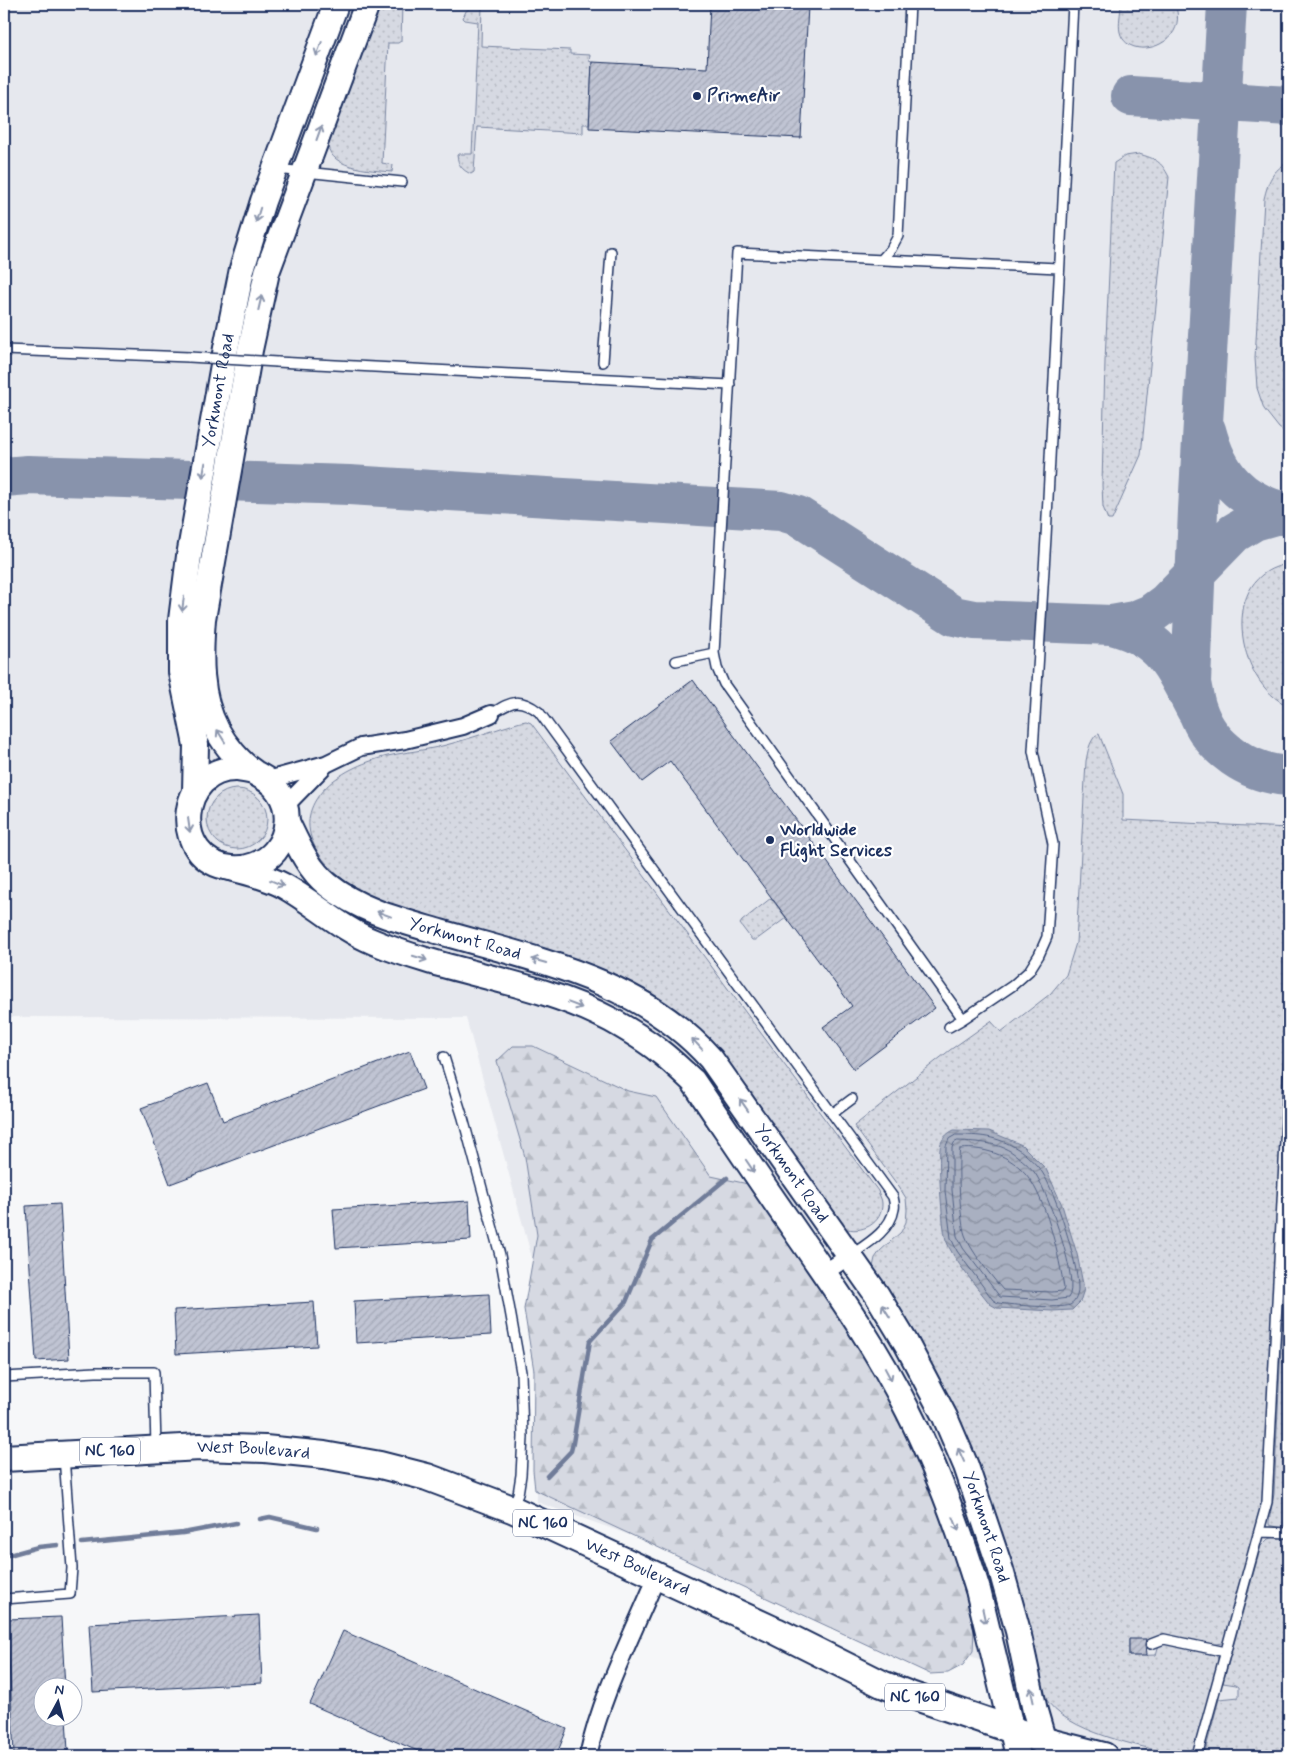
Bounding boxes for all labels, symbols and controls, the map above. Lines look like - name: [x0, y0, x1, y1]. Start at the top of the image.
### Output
- one-way arrow: [314, 41, 323, 57]
- place label: PrimeAir: [707, 84, 781, 108]
- marker: PrimeAir: [691, 90, 703, 102]
- one-way arrow: [315, 126, 324, 141]
- one-way arrow: [253, 207, 263, 223]
- one-way arrow: [256, 295, 265, 311]
- street label: Yorkmont Road: [196, 331, 241, 450]
- one-way arrow: [199, 462, 209, 478]
- one-way arrow: [178, 596, 188, 612]
- one-way arrow: [216, 729, 226, 743]
- one-way arrow: [184, 817, 194, 833]
- place label: Worldwide Flight Services: [779, 818, 892, 863]
- marker: Worldwide Flight Services: [764, 834, 776, 846]
- one-way arrow: [269, 879, 284, 889]
- one-way arrow: [377, 909, 392, 918]
- street label: Yorkmont Road: [406, 912, 524, 966]
- one-way arrow: [412, 953, 428, 963]
- one-way arrow: [532, 955, 548, 965]
- one-way arrow: [567, 1001, 583, 1010]
- one-way arrow: [691, 1037, 703, 1050]
- one-way arrow: [739, 1099, 749, 1113]
- street label: Yorkmont Road: [748, 1119, 835, 1228]
- one-way arrow: [745, 1159, 755, 1173]
- one-way arrow: [881, 1304, 892, 1318]
- one-way arrow: [884, 1366, 894, 1381]
- street label: West Boulevard: [197, 1435, 311, 1466]
- road number: NC 160: [80, 1438, 140, 1464]
- one-way arrow: [956, 1448, 966, 1463]
- street label: Yorkmont Road: [957, 1468, 1016, 1585]
- road number: NC 160: [513, 1510, 573, 1536]
- one-way arrow: [952, 1515, 961, 1531]
- street label: West Boulevard: [581, 1532, 694, 1602]
- one-way arrow: [979, 1607, 989, 1623]
- north arrow: [32, 1678, 82, 1728]
- text: N: [54, 1681, 65, 1700]
- road number: NC 160: [885, 1684, 945, 1710]
- one-way arrow: [1026, 1687, 1036, 1703]

